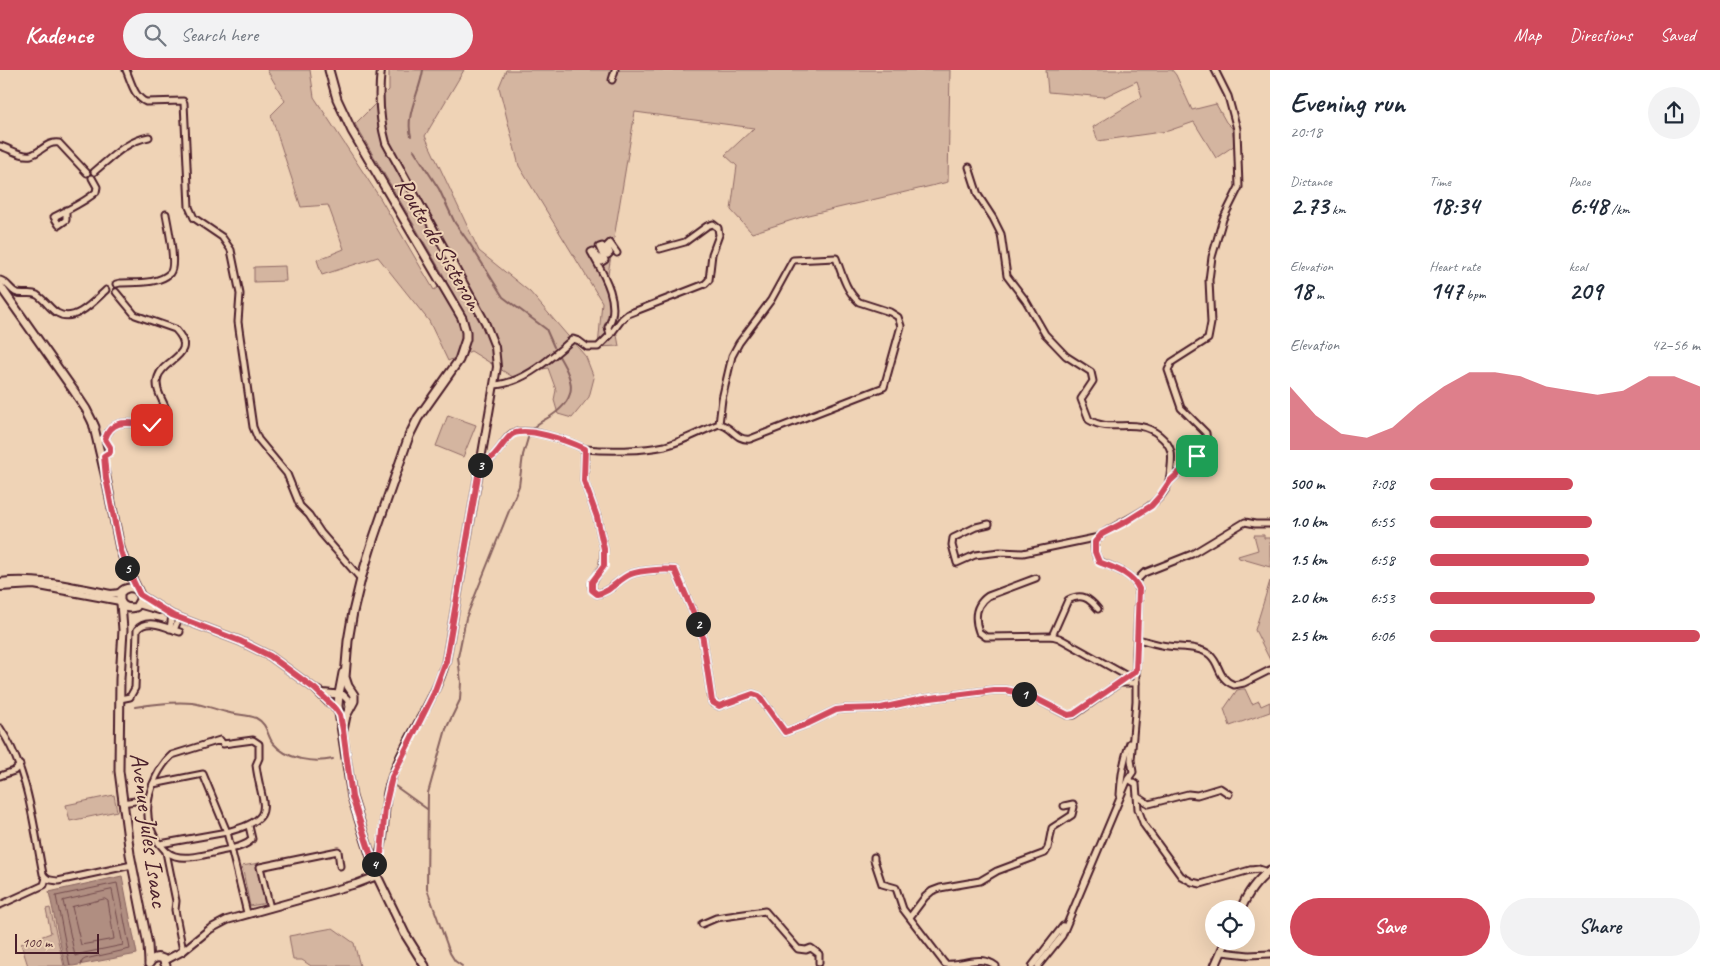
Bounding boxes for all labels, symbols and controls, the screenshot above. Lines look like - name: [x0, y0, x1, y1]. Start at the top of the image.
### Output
- search box: [123, 13, 473, 58]
- text: Kadence: [25, 20, 93, 50]
- icon: search: [141, 21, 169, 49]
- text: Search here: [181, 23, 258, 47]
- text: Map: [1514, 24, 1541, 46]
- text: Directions: [1569, 24, 1632, 46]
- text: Saved: [1660, 24, 1695, 46]
- text: Evening run: [1290, 85, 1405, 120]
- button: share: [1648, 87, 1700, 139]
- text: 20:18: [1290, 122, 1322, 142]
- street label: Route de Sisteron: [388, 171, 491, 317]
- text: Distance: [1290, 173, 1332, 190]
- text: Time: [1429, 173, 1451, 190]
- text: Pace: [1569, 173, 1590, 190]
- text: 2.73: [1290, 190, 1329, 222]
- text: 18:34: [1429, 190, 1479, 222]
- text: 6:48: [1569, 190, 1608, 222]
- text: km: [1329, 201, 1346, 218]
- text: /km: [1608, 201, 1630, 218]
- text: Elevation: [1290, 258, 1333, 275]
- text: Heart rate: [1429, 258, 1480, 275]
- text: kcal: [1569, 258, 1587, 275]
- text: 18: [1290, 275, 1313, 307]
- text: 147: [1429, 275, 1463, 307]
- text: 209: [1569, 275, 1602, 307]
- text: m: [1313, 286, 1324, 303]
- text: bpm: [1463, 286, 1486, 303]
- text: Elevation: [1290, 335, 1339, 355]
- text: 42–56 m: [1651, 335, 1700, 355]
- pin: [131, 404, 173, 446]
- icon: check: [138, 411, 166, 439]
- pin: [1176, 435, 1218, 477]
- icon: arrive: [1183, 442, 1211, 470]
- pin: 3: [468, 452, 492, 478]
- text: 3: [477, 457, 484, 474]
- text: 500 m: [1290, 474, 1324, 494]
- text: 7:08: [1370, 474, 1395, 494]
- text: 1.0 km: [1290, 512, 1327, 532]
- text: 6:55: [1370, 512, 1395, 532]
- text: 1.5 km: [1290, 550, 1327, 570]
- text: 6:58: [1370, 550, 1395, 570]
- pin: 5: [114, 556, 140, 580]
- text: 5: [124, 560, 131, 577]
- text: 2.0 km: [1290, 588, 1327, 608]
- text: 6:53: [1370, 588, 1395, 608]
- pin: 2: [686, 612, 710, 636]
- text: 2: [695, 616, 702, 633]
- text: 2.5 km: [1290, 626, 1327, 646]
- text: 6:06: [1370, 626, 1395, 646]
- pin: 1: [1012, 682, 1036, 706]
- text: 1: [1021, 686, 1028, 703]
- street label: Avenue Jules Isaac: [122, 751, 176, 910]
- pin: 4: [362, 852, 386, 876]
- text: 4: [371, 856, 378, 873]
- button: Save: [1290, 898, 1490, 956]
- button: Share: [1500, 898, 1700, 956]
- map controls: [1205, 900, 1255, 950]
- button: locate: [1205, 900, 1255, 950]
- scale bar: [15, 931, 99, 954]
- text: 100 m: [22, 934, 52, 951]

